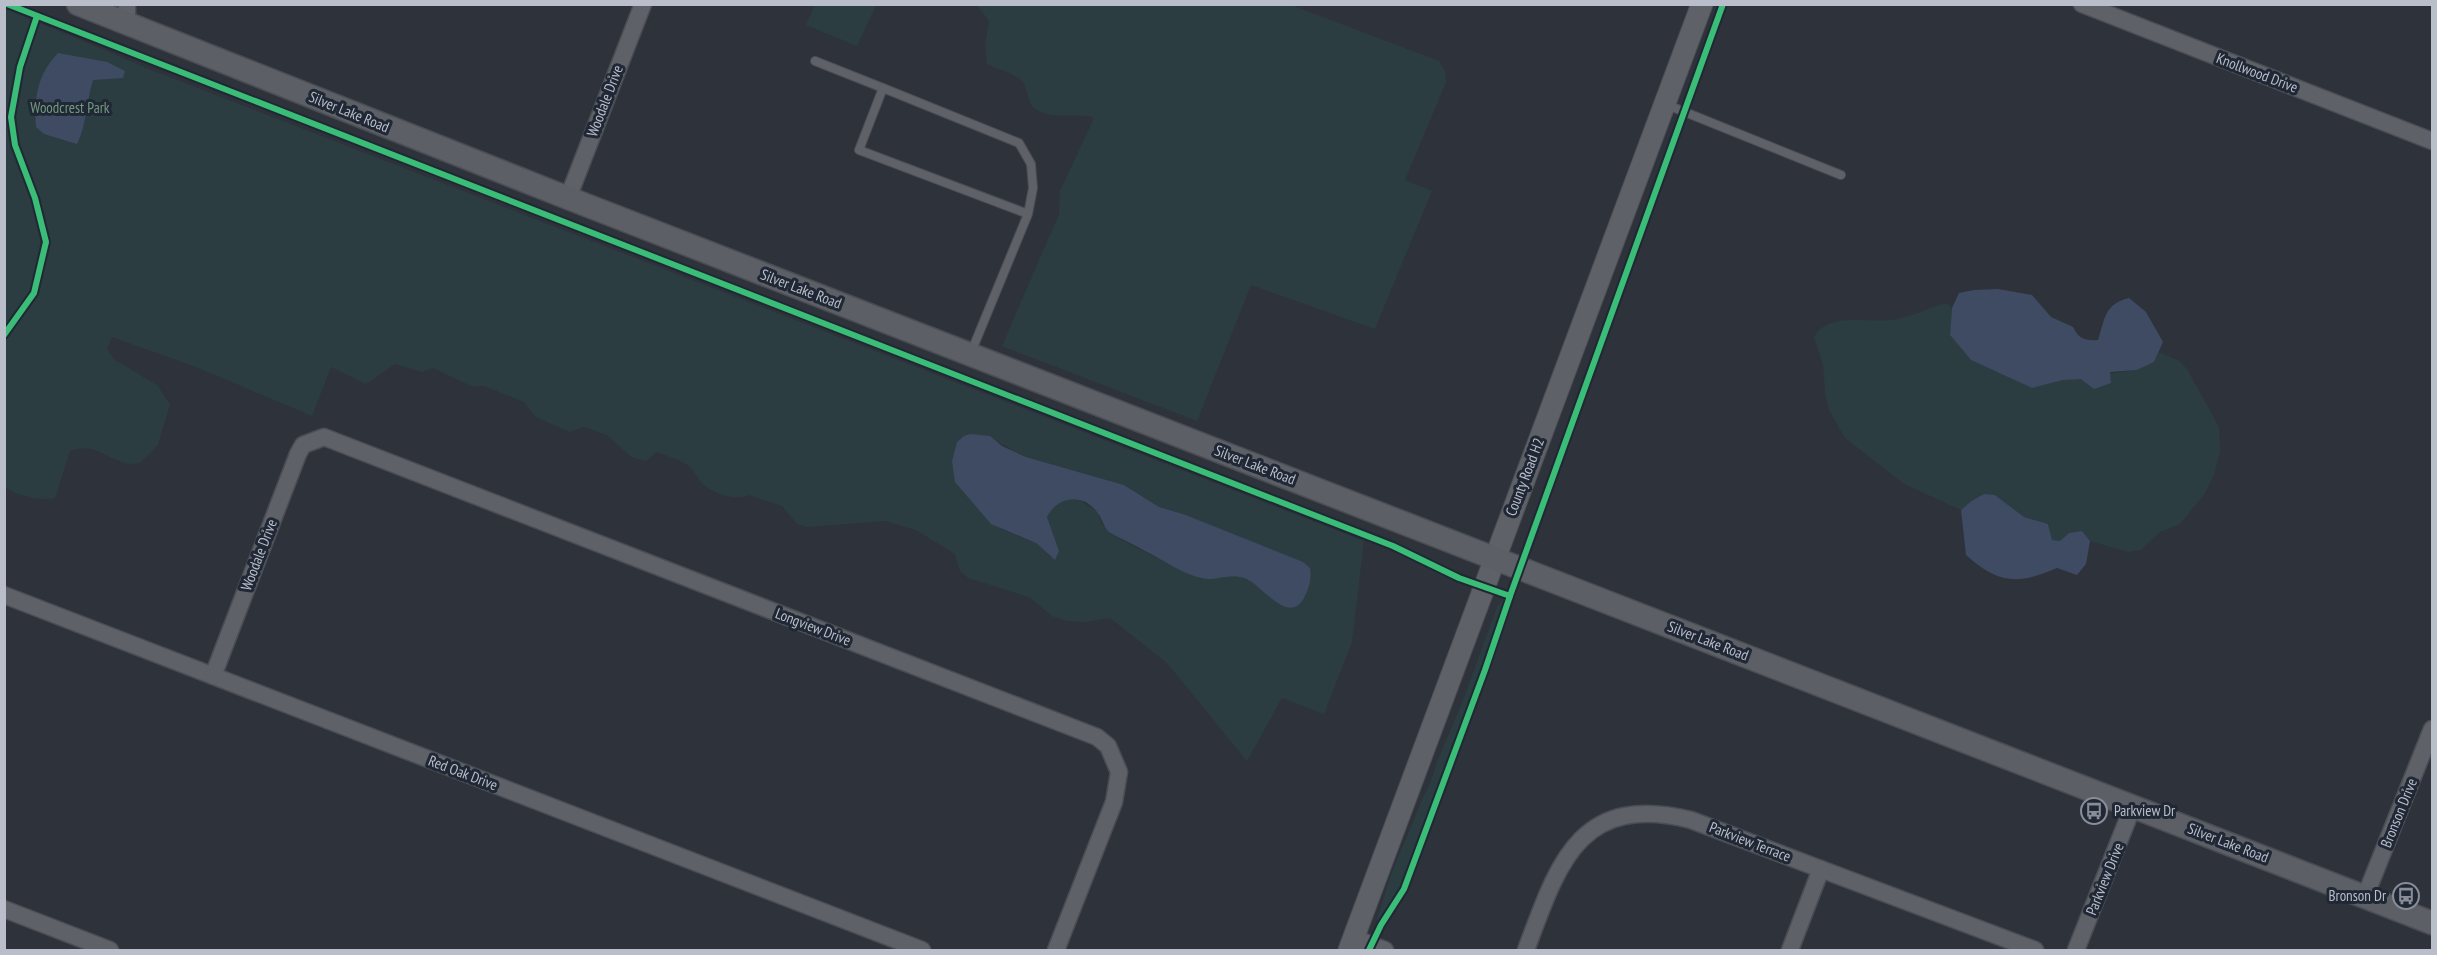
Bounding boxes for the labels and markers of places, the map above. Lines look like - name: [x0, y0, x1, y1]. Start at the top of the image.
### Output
- bus stop icon: Parkview Dr: [2079, 796, 2109, 826]
- place label: Parkview Dr: [2114, 801, 2176, 820]
- bus stop icon: Bronson Dr: [2391, 881, 2421, 911]
- place label: Bronson Dr: [2328, 886, 2387, 905]

